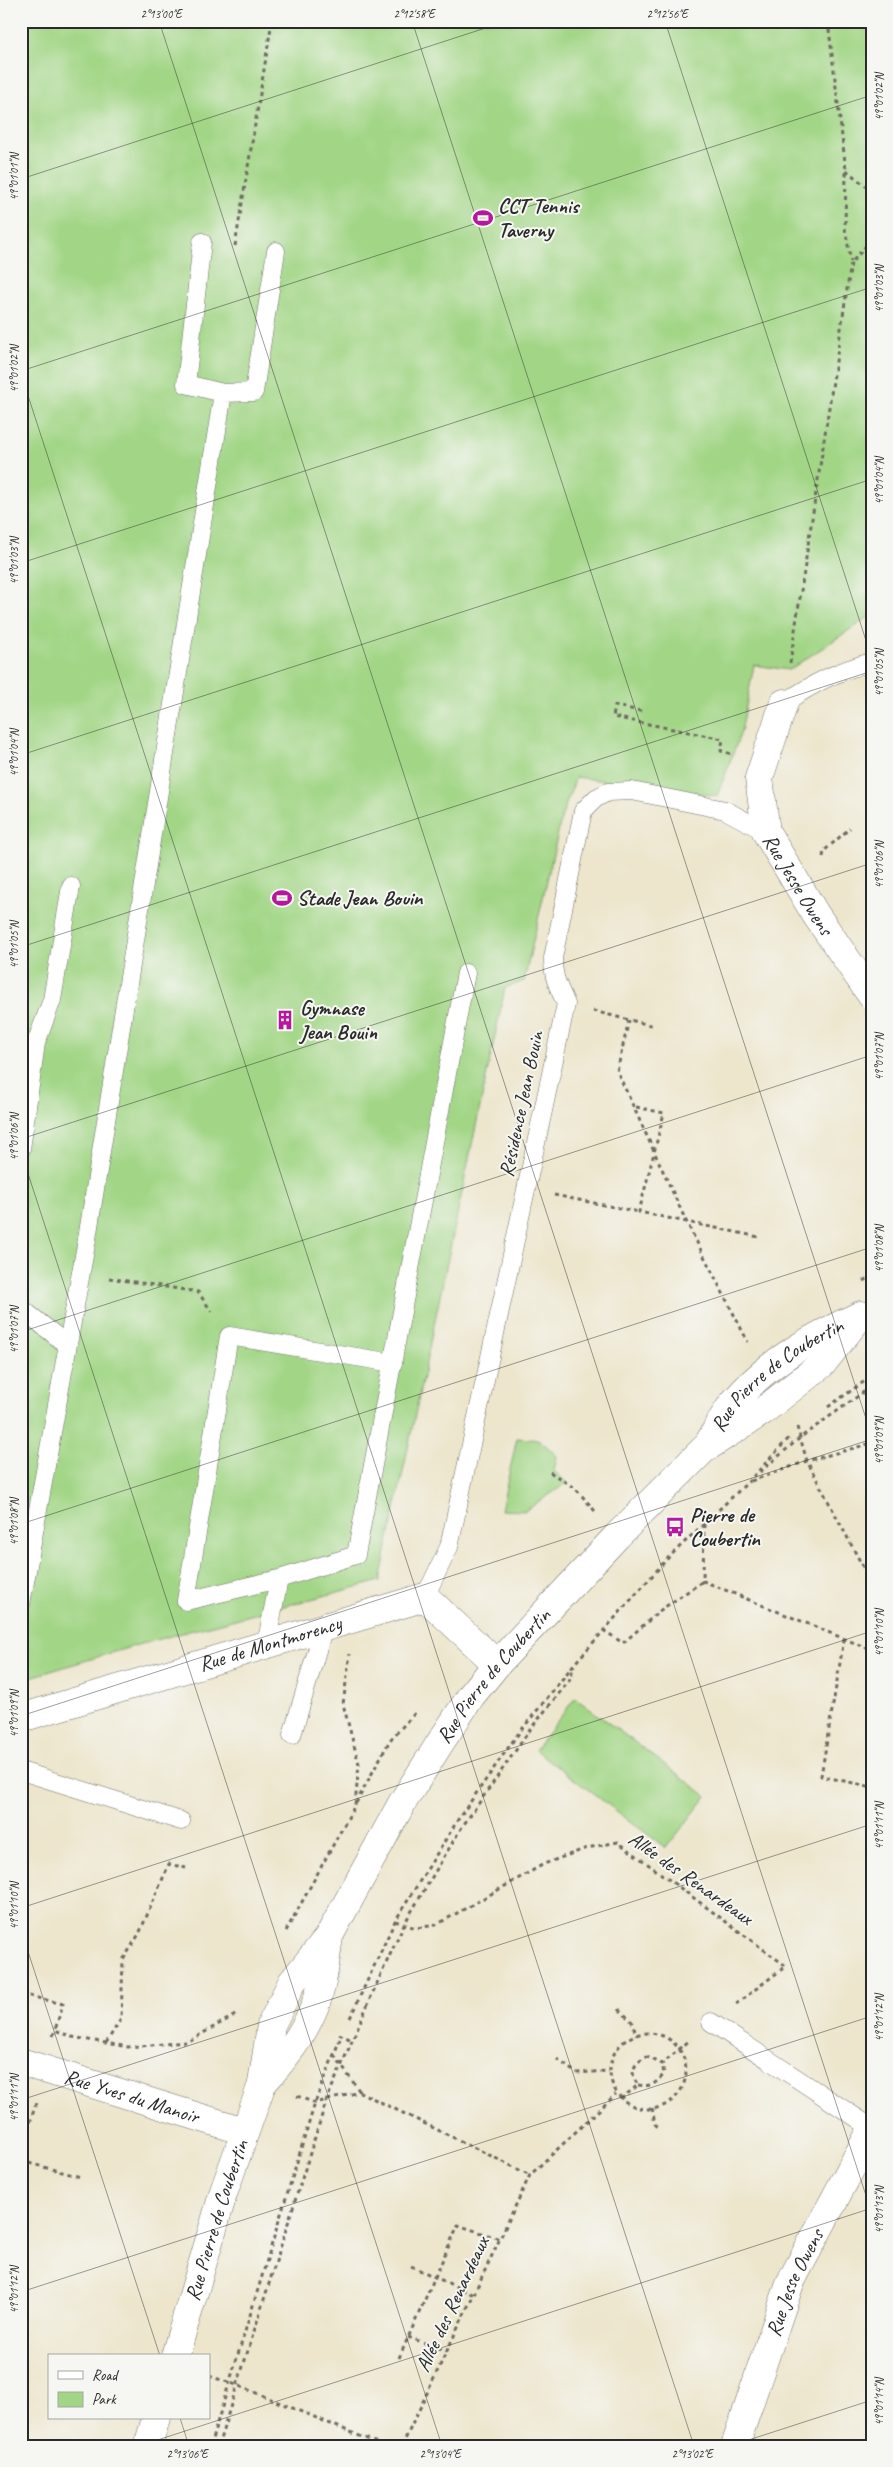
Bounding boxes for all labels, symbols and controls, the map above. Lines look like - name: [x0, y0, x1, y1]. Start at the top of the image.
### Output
- text: 2°13'00"E: [141, 6, 183, 22]
- text: 2°12'58"E: [394, 6, 436, 22]
- text: 2°12'56"E: [647, 6, 689, 22]
- text: 49°01'02"N: [871, 72, 887, 121]
- text: 49°01'01"N: [6, 152, 22, 201]
- place label: CCT Tennis Taverny: [498, 193, 581, 243]
- sports icon: CCT Tennis Taverny: [472, 207, 494, 229]
- text: 49°01'03"N: [871, 264, 887, 313]
- text: 49°01'02"N: [6, 344, 22, 393]
- text: 49°01'04"N: [871, 456, 887, 505]
- text: 49°01'03"N: [6, 536, 22, 585]
- text: 49°01'05"N: [871, 648, 887, 697]
- text: 49°01'04"N: [6, 728, 22, 777]
- street label: Rue Jesse Owens: [757, 829, 840, 942]
- text: 49°01'06"N: [871, 840, 887, 889]
- place label: Stade Jean Bouin: [297, 885, 424, 911]
- sports icon: Stade Jean Bouin: [271, 887, 293, 909]
- text: 49°01'05"N: [6, 920, 22, 969]
- place label: Gymnase Jean Bouin: [298, 995, 377, 1045]
- building icon: Gymnase Jean Bouin: [274, 1009, 296, 1031]
- street label: Résidence Jean Bouin: [493, 1027, 549, 1179]
- text: 49°01'07"N: [871, 1032, 887, 1081]
- text: 49°01'06"N: [6, 1112, 22, 1161]
- text: 49°01'08"N: [871, 1224, 887, 1273]
- text: 49°01'07"N: [6, 1305, 22, 1354]
- street label: Rue Pierre de Coubertin: [705, 1312, 848, 1436]
- text: 49°01'09"N: [871, 1416, 887, 1465]
- text: 49°01'08"N: [6, 1497, 22, 1546]
- place label: Pierre de Coubertin: [690, 1502, 761, 1552]
- bus stop icon: Pierre de Coubertin: [664, 1516, 686, 1538]
- street label: Rue Pierre de Coubertin: [430, 1602, 556, 1748]
- text: 49°01'10"N: [871, 1608, 887, 1657]
- street label: Rue de Montmorency: [196, 1609, 346, 1677]
- text: 49°01'09"N: [6, 1689, 22, 1738]
- text: 49°01'11"N: [871, 1801, 887, 1850]
- street label: Allée des Renardeaux: [624, 1825, 760, 1932]
- text: 49°01'10"N: [6, 1881, 22, 1930]
- text: 49°01'12"N: [871, 1993, 887, 2042]
- street label: Rue Yves du Manoir: [61, 2063, 204, 2130]
- text: 49°01'11"N: [6, 2073, 22, 2122]
- street label: Rue Pierre de Coubertin: [179, 2136, 254, 2304]
- text: 49°01'13"N: [871, 2185, 887, 2234]
- street label: Rue Jesse Owens: [760, 2223, 830, 2340]
- street label: Allée des Renardeaux: [409, 2231, 495, 2376]
- text: 49°01'12"N: [6, 2265, 22, 2314]
- legend: [48, 2354, 210, 2420]
- text: Road: [92, 2366, 119, 2385]
- text: 49°01'14"N: [871, 2377, 887, 2426]
- text: Park: [92, 2390, 117, 2409]
- text: 2°13'06"E: [167, 2446, 209, 2462]
- text: 2°13'04"E: [420, 2446, 462, 2462]
- text: 2°13'02"E: [672, 2446, 714, 2462]

